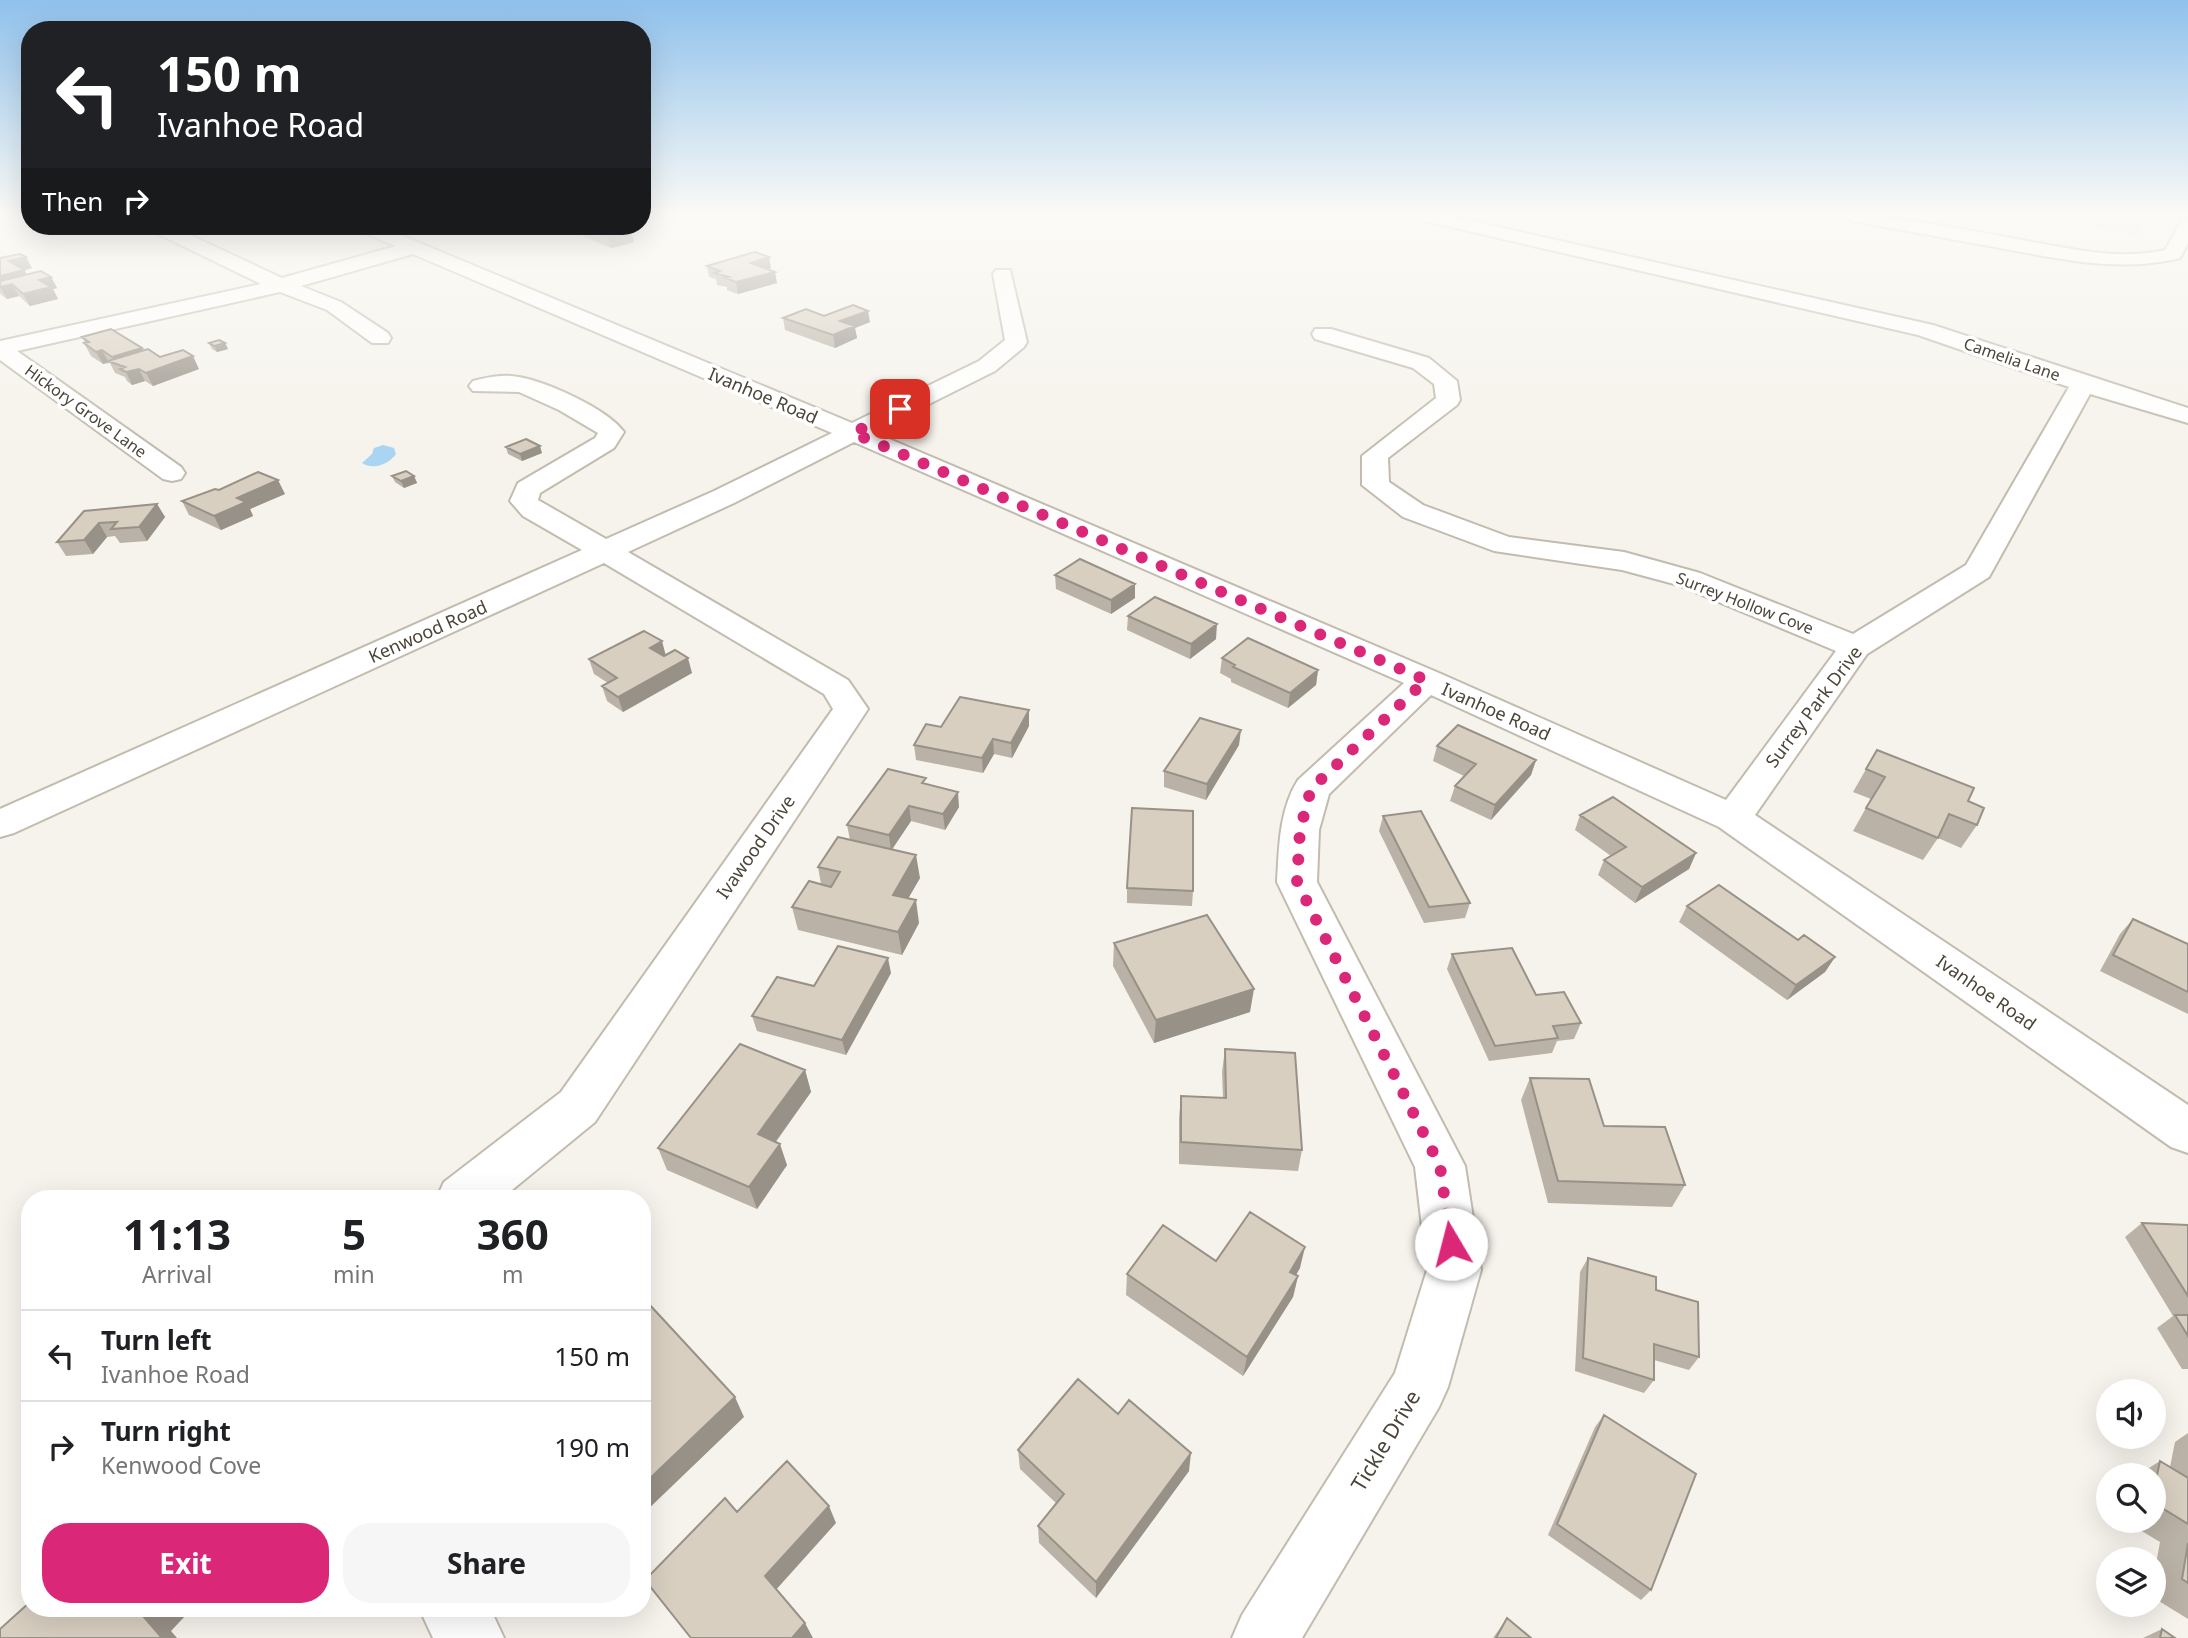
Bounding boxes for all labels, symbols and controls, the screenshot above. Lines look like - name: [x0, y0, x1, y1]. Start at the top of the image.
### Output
- text: 150 m: [157, 40, 302, 106]
- icon: left: [42, 49, 133, 140]
- text: Ivanhoe Road: [157, 103, 364, 146]
- icon: right: [117, 182, 155, 220]
- text: Then: [42, 183, 103, 219]
- street label: Camelia Lane: [1961, 332, 2063, 386]
- street label: Hickory Grove Lane: [21, 359, 151, 463]
- street label: Ivanhoe Road: [705, 361, 822, 429]
- pin: [870, 379, 930, 439]
- icon: arrive: [881, 390, 919, 428]
- street label: Surrey Hollow Cove: [1673, 567, 1817, 639]
- street label: Kenwood Road: [365, 594, 491, 668]
- street label: Surrey Park Drive: [1760, 641, 1867, 772]
- street label: Ivanhoe Road: [1438, 676, 1555, 746]
- street label: Ivawood Drive: [710, 790, 800, 903]
- street label: Ivanhoe Road: [1932, 949, 2041, 1035]
- text: 11:13: [123, 1205, 231, 1262]
- text: 5: [342, 1205, 366, 1262]
- text: 360: [477, 1205, 549, 1262]
- position arrow: [1414, 1207, 1488, 1281]
- text: Arrival: [142, 1258, 212, 1290]
- text: min: [333, 1258, 375, 1290]
- text: m: [502, 1258, 524, 1290]
- text: Turn left: [101, 1322, 212, 1358]
- icon: left: [42, 1337, 80, 1375]
- text: 150 m: [554, 1338, 630, 1374]
- text: Ivanhoe Road: [101, 1358, 250, 1390]
- map controls: [2096, 1379, 2166, 1617]
- button: sound: [2096, 1379, 2166, 1449]
- street label: Tickle Drive: [1344, 1385, 1426, 1496]
- text: Turn right: [101, 1413, 231, 1449]
- icon: right: [42, 1428, 80, 1466]
- text: 190 m: [554, 1429, 630, 1465]
- text: Kenwood Cove: [101, 1449, 261, 1481]
- button: search: [2096, 1463, 2166, 1533]
- button: Exit: [42, 1523, 329, 1603]
- button: Share: [343, 1523, 630, 1603]
- button: layers: [2096, 1547, 2166, 1617]

